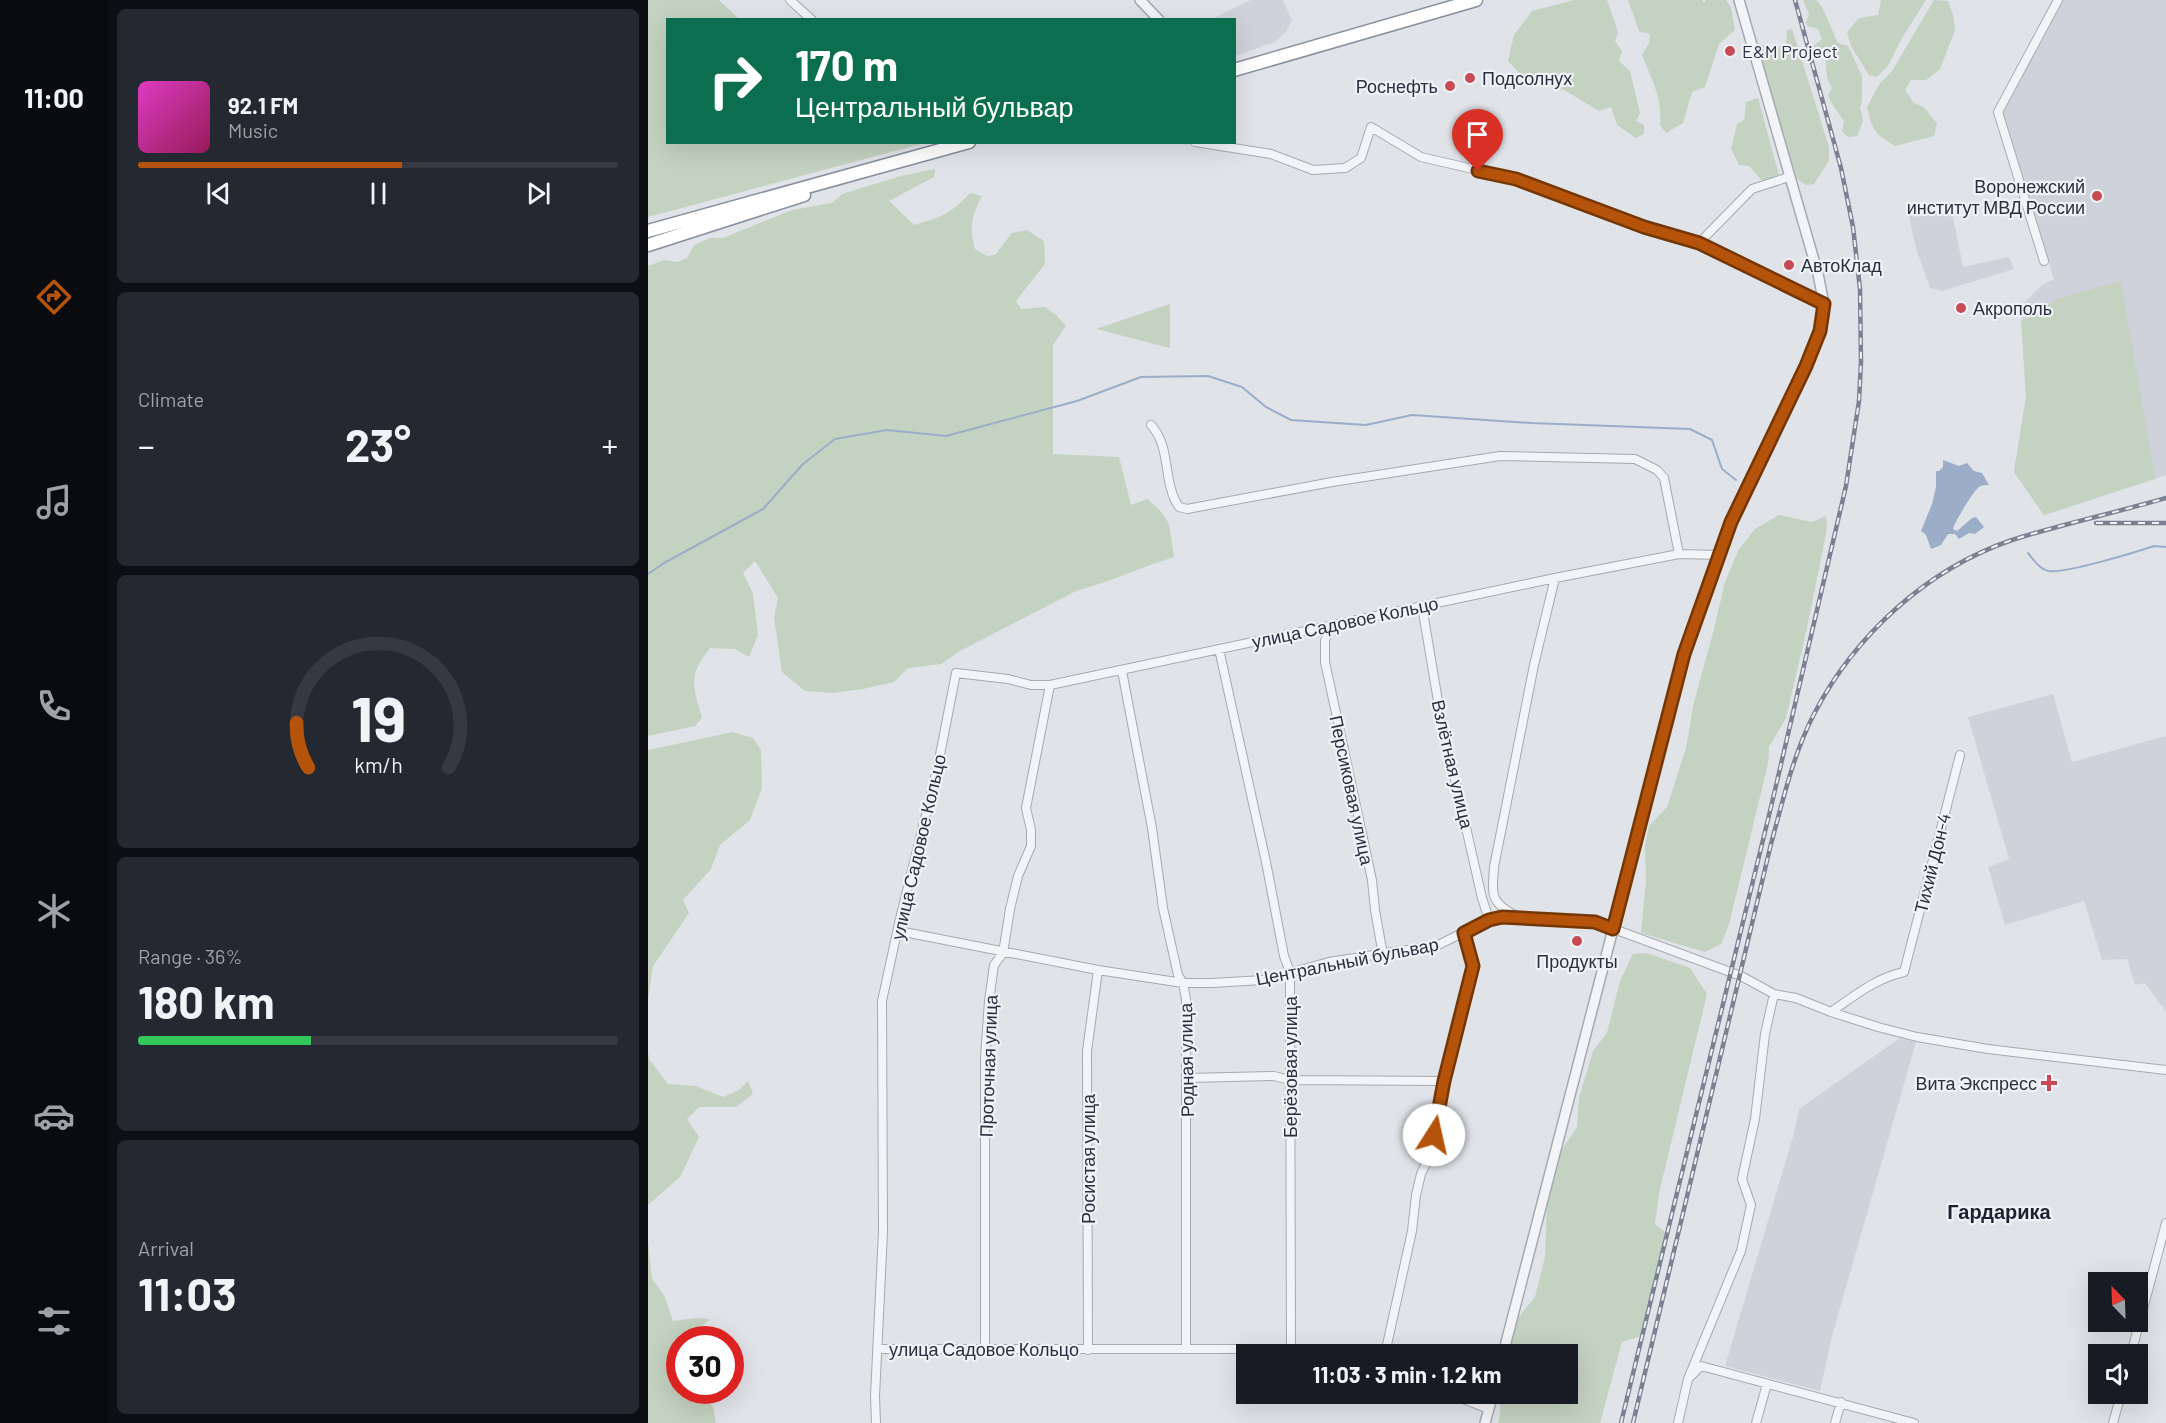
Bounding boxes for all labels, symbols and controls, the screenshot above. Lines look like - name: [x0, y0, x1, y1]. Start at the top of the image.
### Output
- text: 170 m: [795, 39, 898, 89]
- place label: E&M Project: [1742, 40, 1838, 62]
- icon: right: [696, 42, 774, 120]
- marker: E&M Project: [1723, 44, 1737, 58]
- place label: Подсолнух: [1482, 67, 1572, 89]
- marker: Подсолнух: [1463, 71, 1477, 85]
- place label: Роснефть: [1356, 75, 1438, 97]
- marker: Роснефть: [1443, 79, 1457, 93]
- text: 11:00: [24, 81, 84, 113]
- text: Центральный бульвар: [795, 90, 1074, 122]
- text: 92.1 FM: [228, 92, 298, 118]
- pin: [1452, 109, 1503, 171]
- text: Music: [228, 118, 278, 142]
- icon: arrive: [1461, 118, 1494, 151]
- place label: Воронежский институт МВД России: [1907, 175, 2085, 218]
- icon: previous: [202, 177, 235, 210]
- icon: pause: [362, 177, 395, 210]
- icon: next: [522, 177, 555, 210]
- marker: Воронежский институт МВД России: [2090, 189, 2104, 203]
- place label: АвтоКлад: [1801, 254, 1882, 276]
- marker: АвтоКлад: [1782, 258, 1796, 272]
- icon: directions: [33, 276, 75, 318]
- place label: Акрополь: [1973, 297, 2052, 319]
- marker: Акрополь: [1954, 301, 1968, 315]
- text: Climate: [138, 387, 204, 411]
- text: 23°: [345, 417, 411, 471]
- text: −: [138, 425, 155, 465]
- text: +: [601, 425, 618, 465]
- icon: music: [33, 481, 75, 523]
- street label: улица Садовое Кольцо: [1250, 592, 1440, 652]
- text: 19: [350, 681, 406, 755]
- icon: phone: [33, 685, 75, 727]
- street label: Взлётная улица: [1427, 697, 1479, 832]
- street label: Персиковая улица: [1325, 713, 1379, 868]
- street label: улица Садовое Кольцо: [886, 752, 950, 942]
- text: km/h: [354, 753, 402, 778]
- street label: Тихий Дон-4: [1909, 811, 1955, 915]
- icon: climate: [33, 890, 75, 932]
- street label: Центральный бульвар: [1254, 932, 1440, 990]
- marker: Продукты: [1570, 934, 1584, 948]
- text: Range · 36%: [138, 944, 242, 968]
- place label: Продукты: [1536, 950, 1618, 972]
- text: 180 km: [138, 974, 275, 1028]
- street label: Проточная улица: [975, 993, 1002, 1138]
- street label: Берёзовая улица: [1279, 995, 1301, 1138]
- street label: Родная улица: [1174, 1002, 1198, 1117]
- place label: Вита Экспресс: [1916, 1072, 2037, 1094]
- marker: Вита Экспресс: [2042, 1076, 2056, 1090]
- street label: Росистая улица: [1077, 1093, 1099, 1224]
- icon: car: [33, 1095, 75, 1137]
- position arrow: [1402, 1103, 1466, 1167]
- district label: Гардарика: [1947, 1199, 2052, 1223]
- text: Arrival: [138, 1236, 194, 1260]
- text: 11:03: [138, 1266, 237, 1320]
- north arrow: [2088, 1272, 2148, 1332]
- map controls: [2088, 1272, 2148, 1404]
- icon: filters: [33, 1300, 75, 1342]
- speed limit sign: 30: [666, 1326, 744, 1404]
- street label: улица Садовое Кольцо: [889, 1338, 1079, 1360]
- button: sound: [2088, 1344, 2148, 1404]
- text: 11:03 · 3 min · 1.2 km: [1313, 1361, 1501, 1387]

